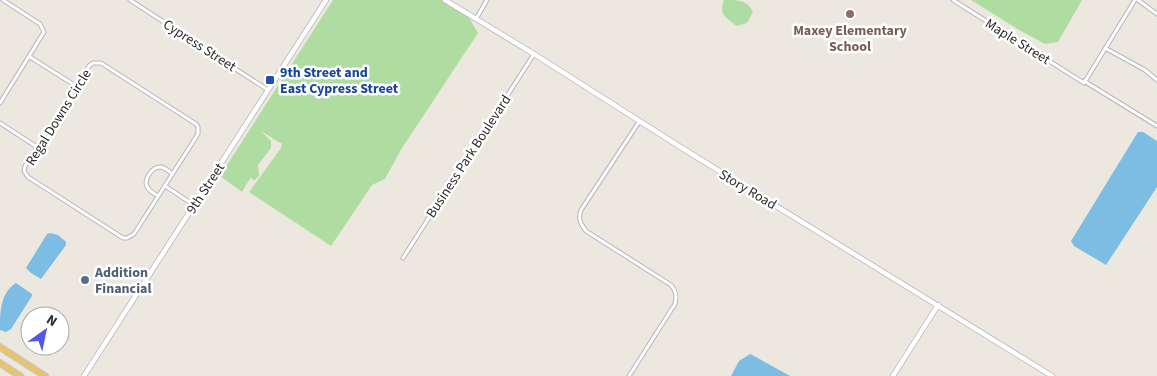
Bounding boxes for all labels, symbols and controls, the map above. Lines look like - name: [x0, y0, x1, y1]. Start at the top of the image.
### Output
- marker: Maxey Elementary School: [844, 8, 856, 20]
- street label: Maple Street: [981, 14, 1054, 70]
- street label: Cypress Street: [159, 15, 240, 77]
- place label: Maxey Elementary School: [793, 21, 908, 57]
- place label: 9th Street and East Cypress Street: [280, 63, 399, 99]
- street label: Regal Downs Circle: [21, 65, 97, 170]
- marker: 9th Street and East Cypress Street: [264, 74, 276, 86]
- street label: Business Park Boulevard: [421, 91, 516, 222]
- street label: 9th Street: [182, 159, 230, 218]
- street label: Story Road: [715, 165, 780, 215]
- place label: Addition Financial: [94, 263, 151, 299]
- marker: Addition Financial: [79, 274, 91, 286]
- north arrow: [20, 306, 70, 356]
- text: N: [42, 310, 61, 332]

